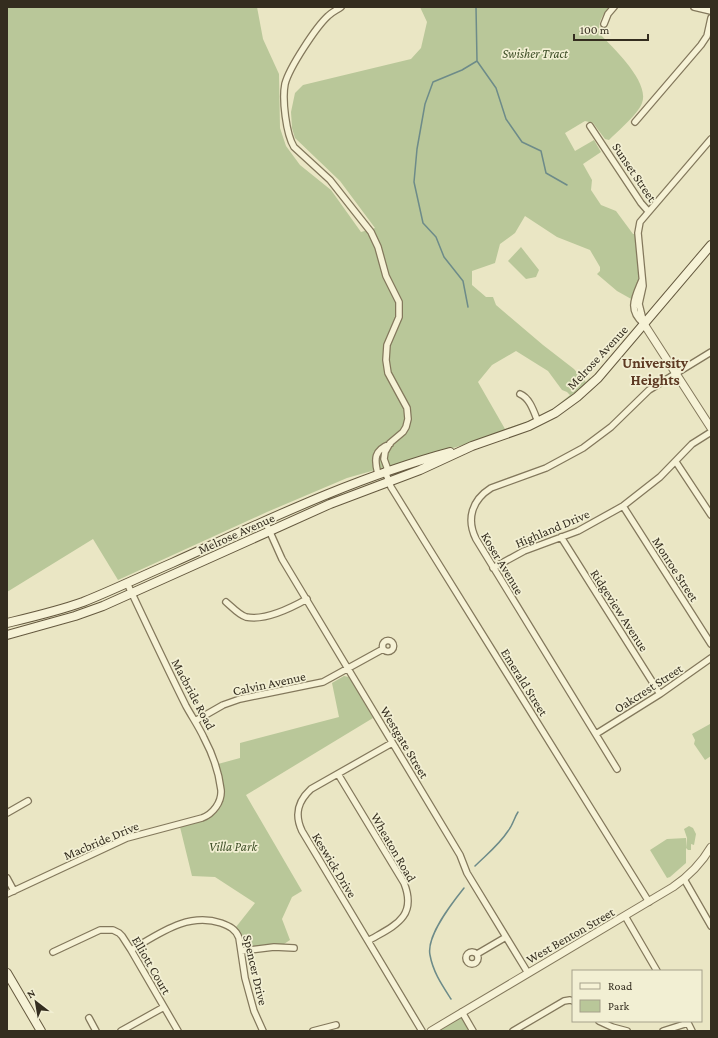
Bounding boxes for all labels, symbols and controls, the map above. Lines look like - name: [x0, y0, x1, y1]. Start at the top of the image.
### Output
- scale bar: [574, 16, 648, 42]
- text: 100 m: [580, 23, 610, 37]
- park label: Swisher Tract: [502, 46, 568, 61]
- street label: Sunset Street: [609, 140, 660, 205]
- street label: Melrose Avenue: [564, 322, 631, 393]
- district label: University Heights: [622, 355, 689, 388]
- street label: Highland Drive: [513, 506, 592, 551]
- street label: Melrose Avenue: [196, 510, 277, 557]
- street label: Koser Avenue: [478, 529, 527, 597]
- street label: Monroe Street: [649, 534, 702, 605]
- street label: Ridgeview Avenue: [587, 566, 652, 654]
- street label: Emerald Street: [498, 646, 552, 719]
- street label: Macbride Road: [169, 656, 219, 732]
- street label: Oakcrest Street: [611, 660, 686, 716]
- street label: Calvin Avenue: [231, 668, 307, 699]
- street label: Westgate Street: [377, 703, 432, 782]
- street label: Wheaton Road: [368, 810, 419, 885]
- street label: Macbride Drive: [61, 818, 141, 863]
- street label: Keswick Drive: [309, 830, 360, 901]
- park label: Villa Park: [209, 839, 258, 854]
- street label: West Benton Street: [524, 904, 618, 967]
- street label: Elliott Court: [129, 933, 175, 998]
- street label: Spencer Drive: [240, 933, 271, 1007]
- legend: [572, 970, 702, 1022]
- text: Road: [608, 979, 633, 993]
- north arrow: [16, 982, 56, 1022]
- text: N: [25, 986, 38, 1001]
- text: Park: [608, 999, 630, 1013]

